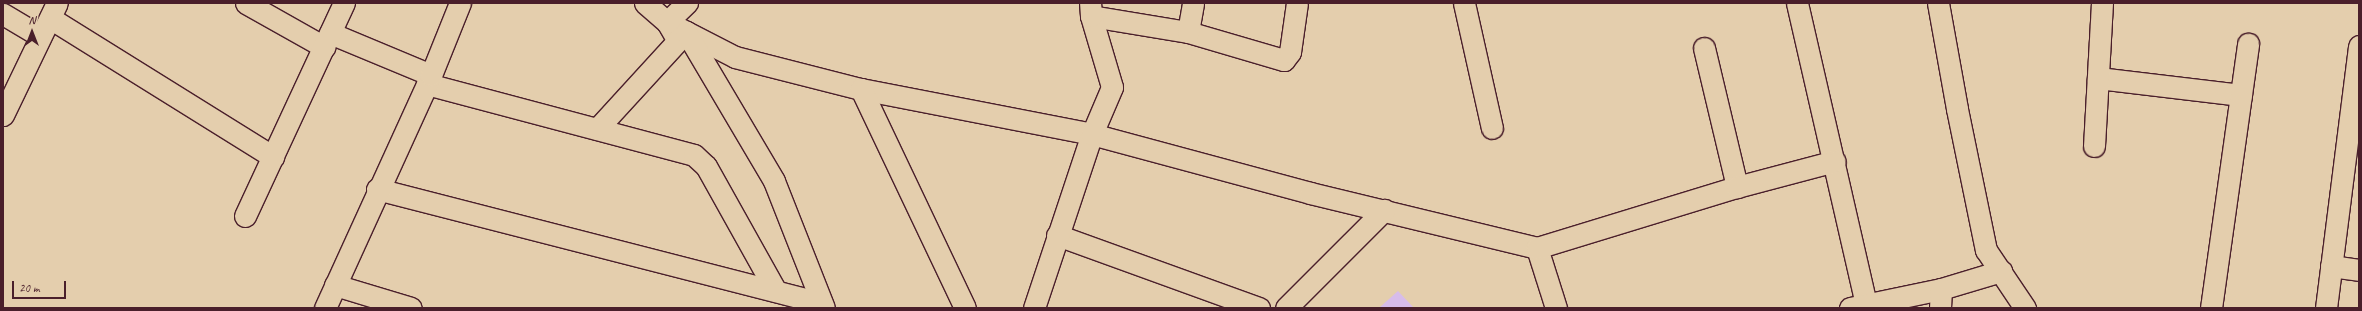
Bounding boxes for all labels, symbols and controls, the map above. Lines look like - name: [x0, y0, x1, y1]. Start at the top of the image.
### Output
- north arrow: [12, 12, 52, 52]
- text: N: [29, 13, 35, 27]
- scale bar: [14, 273, 68, 299]
- text: 20 m: [19, 280, 39, 296]

